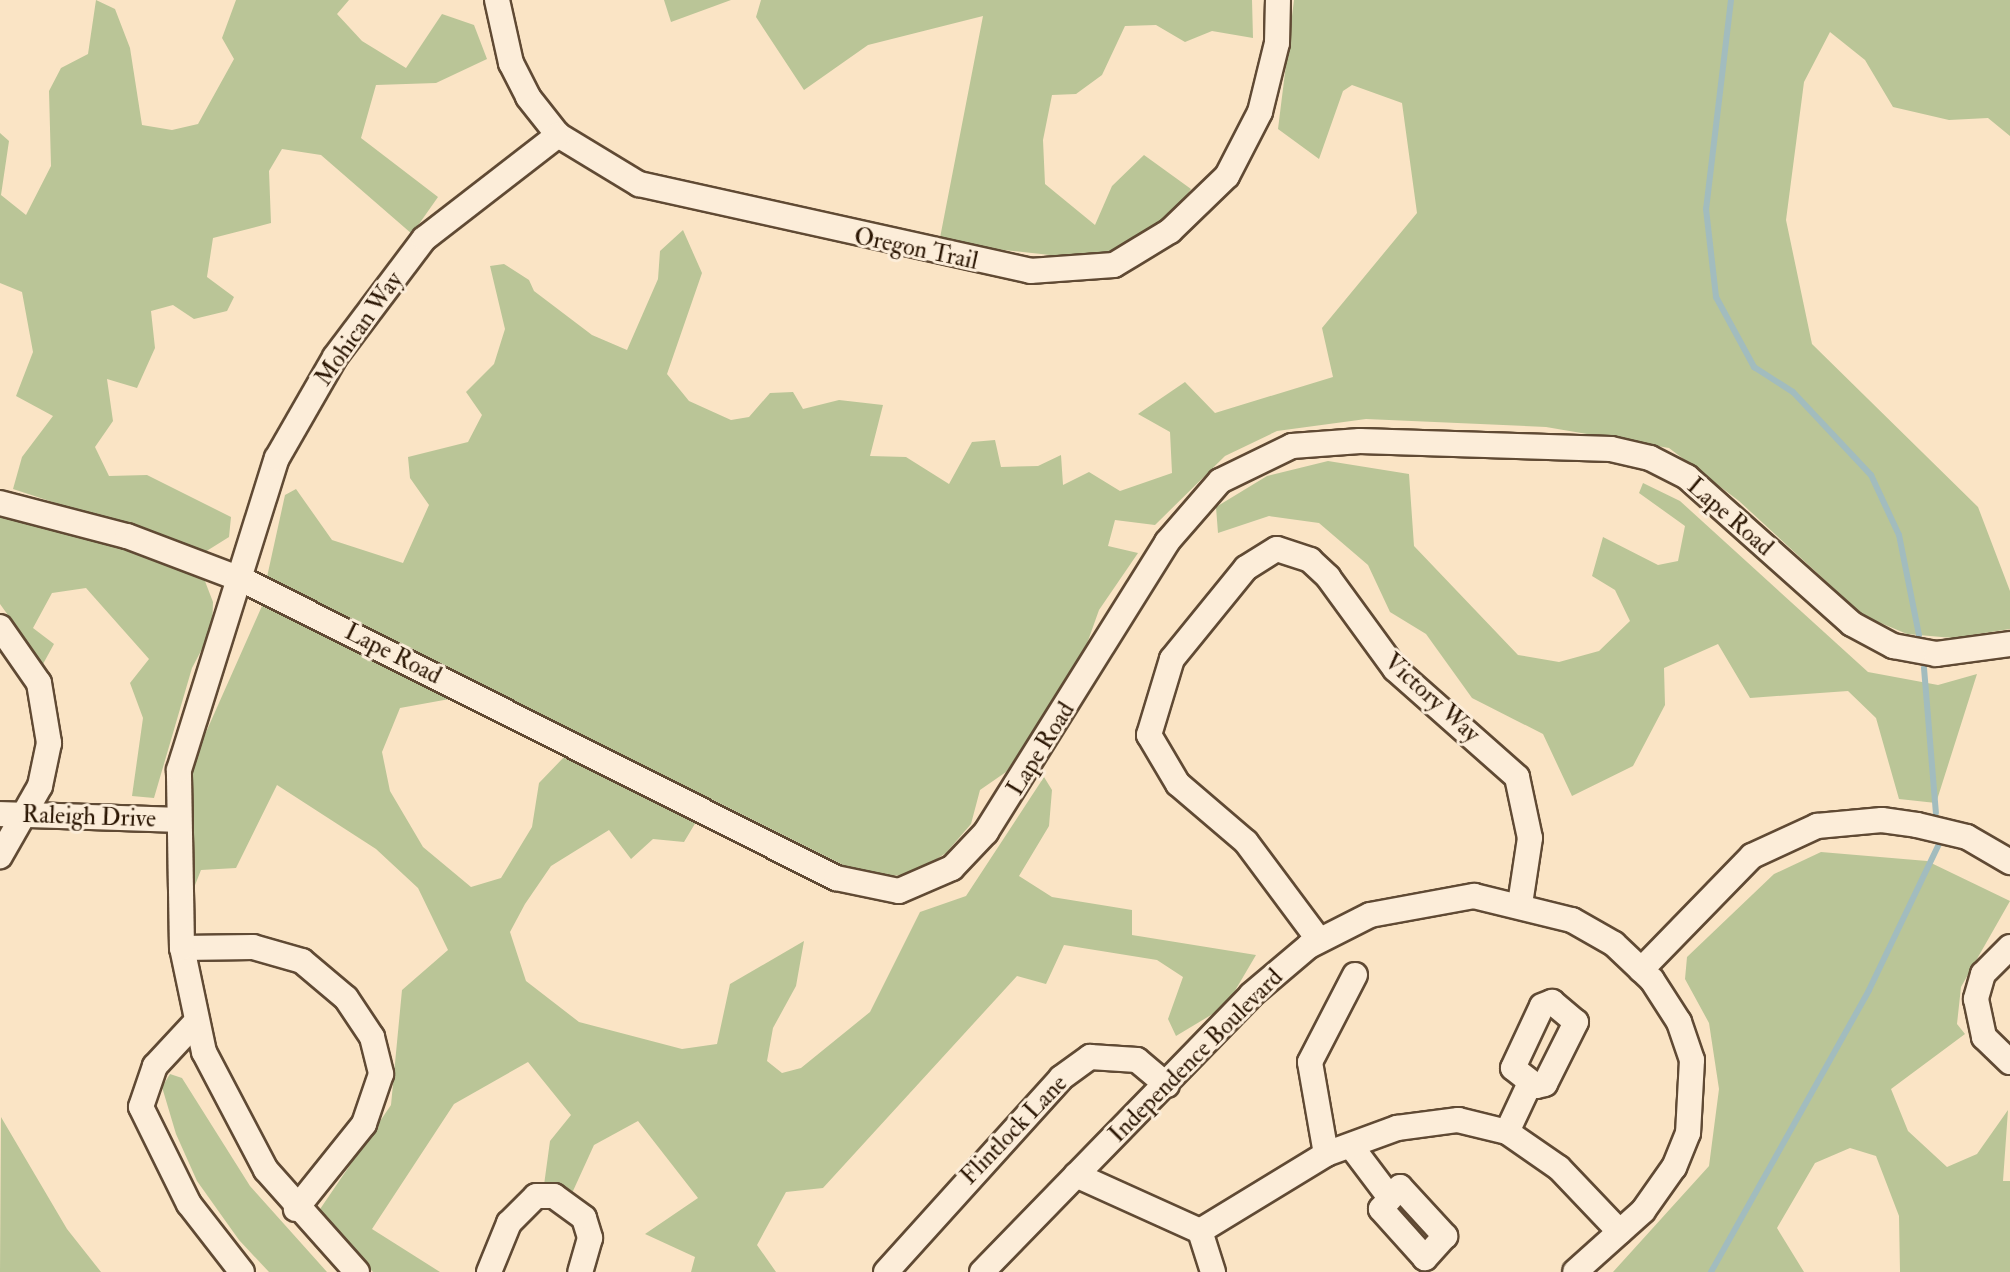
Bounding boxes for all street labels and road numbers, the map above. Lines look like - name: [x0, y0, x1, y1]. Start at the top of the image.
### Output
- street label: Oregon Trail: [851, 222, 981, 276]
- street label: Mohican Way: [309, 266, 409, 392]
- street label: Lape Road: [1681, 472, 1779, 562]
- street label: Lape Road: [340, 617, 446, 691]
- street label: Victory Way: [1378, 647, 1486, 749]
- street label: Lape Road: [1001, 697, 1081, 801]
- street label: Raleigh Drive: [22, 800, 156, 834]
- street label: Independence Boulevard: [1103, 963, 1289, 1149]
- street label: Flintlock Lane: [955, 1069, 1073, 1191]

